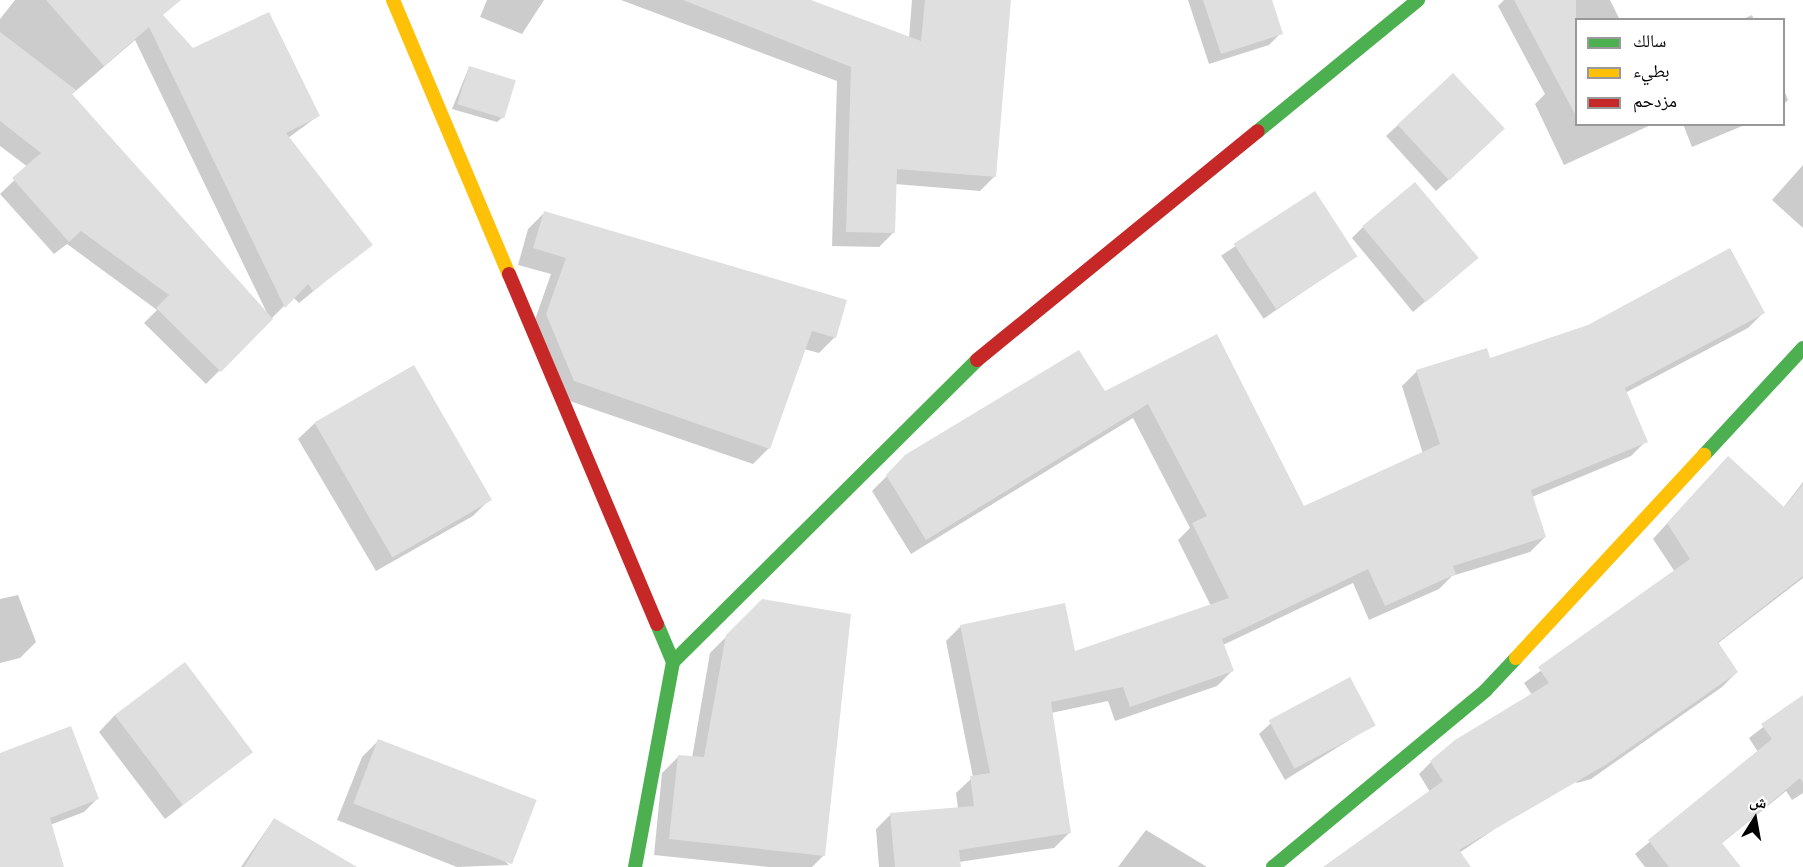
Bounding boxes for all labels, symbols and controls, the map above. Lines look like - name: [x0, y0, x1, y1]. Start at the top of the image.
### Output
- legend: [1575, 18, 1785, 126]
- text: سالك: [1633, 28, 1666, 53]
- text: بطيء: [1633, 58, 1670, 83]
- text: مزدحم: [1633, 88, 1677, 113]
- north arrow: [1725, 789, 1785, 849]
- text: ش: [1748, 789, 1769, 814]

